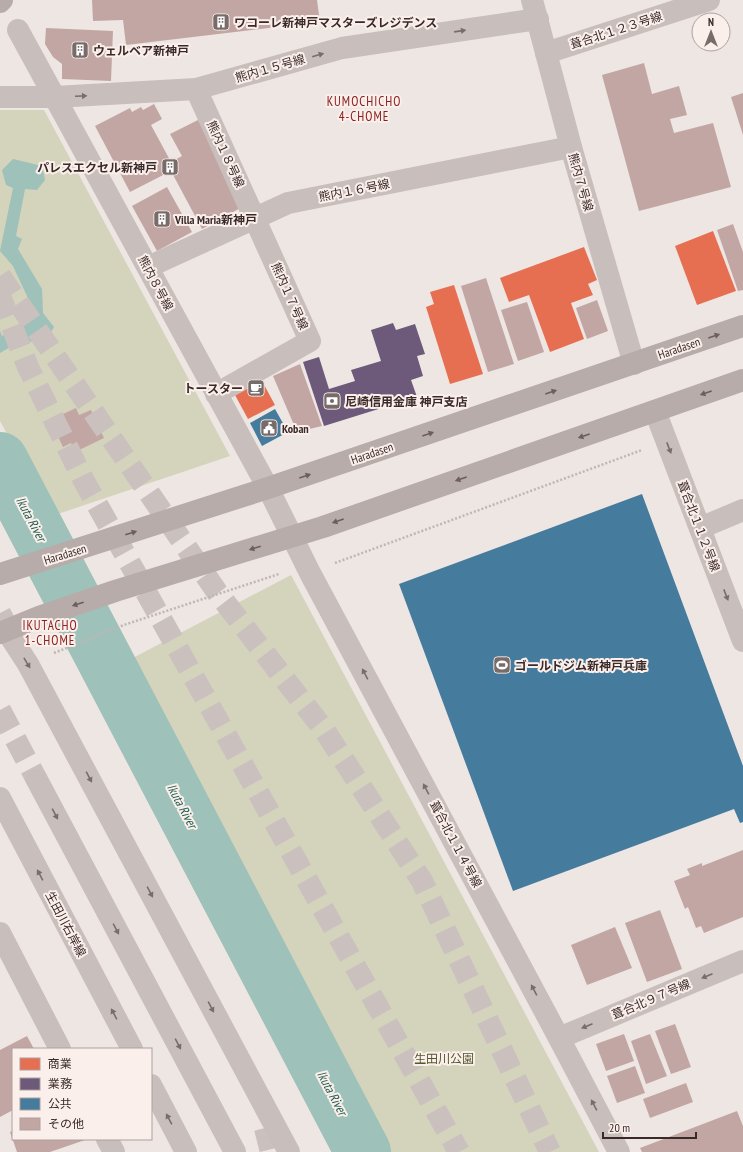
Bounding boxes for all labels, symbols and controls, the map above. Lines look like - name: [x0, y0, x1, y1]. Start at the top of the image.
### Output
- street label: 葺合北１２３号線: [568, 8, 664, 52]
- building icon: ワコーレ新神戸マスターズレジデンス: [211, 12, 231, 32]
- north arrow: [691, 12, 731, 52]
- place label: ワコーレ新神戸マスターズレジデンス: [234, 15, 437, 30]
- text: N: [708, 15, 714, 29]
- one-way arrow: [454, 28, 466, 34]
- building icon: ウェルベア新神戸: [70, 40, 90, 60]
- place label: ウェルベア新神戸: [93, 43, 189, 58]
- street label: 熊内１５号線: [233, 51, 307, 85]
- one-way arrow: [312, 51, 324, 57]
- one-way arrow: [75, 92, 87, 99]
- district label: KUMOCHICHO 4-CHOME: [327, 93, 401, 125]
- street label: 熊内１８号線: [204, 118, 248, 190]
- street label: 熊内７号線: [566, 151, 596, 213]
- building icon: パレスエクセル新神戸: [160, 157, 180, 177]
- place label: パレスエクセル新神戸: [37, 160, 157, 175]
- street label: 熊内１６号線: [317, 176, 391, 204]
- building icon: Villa Maria新神戸: [152, 209, 172, 229]
- place label: Villa Maria新神戸: [174, 212, 257, 227]
- street label: 熊内８号線: [135, 253, 177, 313]
- street label: 熊内１７号線: [269, 260, 311, 332]
- one-way arrow: [708, 333, 720, 339]
- street label: Haradasen: [656, 334, 702, 362]
- cafe icon: トースター: [246, 378, 266, 398]
- place label: トースター: [184, 381, 243, 396]
- one-way arrow: [546, 389, 558, 395]
- bank icon: 尼崎信用金庫 神戸支店: [322, 391, 342, 411]
- one-way arrow: [700, 391, 712, 397]
- place label: 尼崎信用金庫 神戸支店: [345, 394, 467, 409]
- public building icon: Koban: [259, 418, 279, 438]
- place label: Koban: [282, 421, 309, 436]
- one-way arrow: [423, 431, 435, 437]
- one-way arrow: [577, 433, 589, 439]
- street label: Haradasen: [349, 439, 395, 467]
- one-way arrow: [667, 442, 673, 454]
- one-way arrow: [300, 473, 312, 479]
- one-way arrow: [454, 476, 466, 482]
- street label: 葺合北１１２号線: [675, 478, 723, 574]
- water label: Ikuta River: [12, 494, 51, 546]
- one-way arrow: [331, 519, 343, 525]
- one-way arrow: [126, 530, 138, 536]
- street label: Haradasen: [42, 540, 88, 568]
- one-way arrow: [248, 545, 260, 551]
- one-way arrow: [723, 590, 729, 602]
- one-way arrow: [71, 601, 83, 607]
- district label: IKUTACHO 1-CHOME: [22, 617, 78, 649]
- sports icon: ゴールドジム新神戸兵庫: [492, 655, 512, 675]
- one-way arrow: [24, 657, 31, 669]
- place label: ゴールドジム新神戸兵庫: [515, 658, 647, 673]
- one-way arrow: [361, 669, 368, 680]
- one-way arrow: [85, 772, 92, 783]
- water label: Ikuta River: [163, 781, 202, 833]
- one-way arrow: [423, 783, 429, 795]
- street label: 葺合北１１４号線: [427, 798, 485, 890]
- one-way arrow: [52, 809, 58, 820]
- one-way arrow: [37, 869, 44, 880]
- one-way arrow: [147, 886, 153, 898]
- street label: 生田川右岸線: [42, 889, 90, 959]
- one-way arrow: [113, 923, 120, 935]
- one-way arrow: [701, 973, 713, 980]
- street label: 葺合北９７号線: [609, 976, 693, 1022]
- one-way arrow: [530, 984, 537, 996]
- one-way arrow: [208, 1001, 214, 1013]
- one-way arrow: [111, 1009, 117, 1020]
- one-way arrow: [581, 1023, 592, 1029]
- one-way arrow: [174, 1038, 181, 1050]
- legend: [12, 1048, 152, 1140]
- park label: 生田川公園: [414, 1051, 474, 1066]
- text: 商業: [48, 1056, 72, 1071]
- water label: Ikuta River: [313, 1068, 352, 1120]
- text: 業務: [48, 1076, 72, 1091]
- text: 公共: [48, 1096, 72, 1111]
- one-way arrow: [591, 1099, 598, 1111]
- one-way arrow: [165, 1113, 172, 1124]
- scale bar: [603, 1114, 696, 1140]
- text: その他: [48, 1116, 84, 1131]
- text: 20 m: [609, 1120, 630, 1135]

